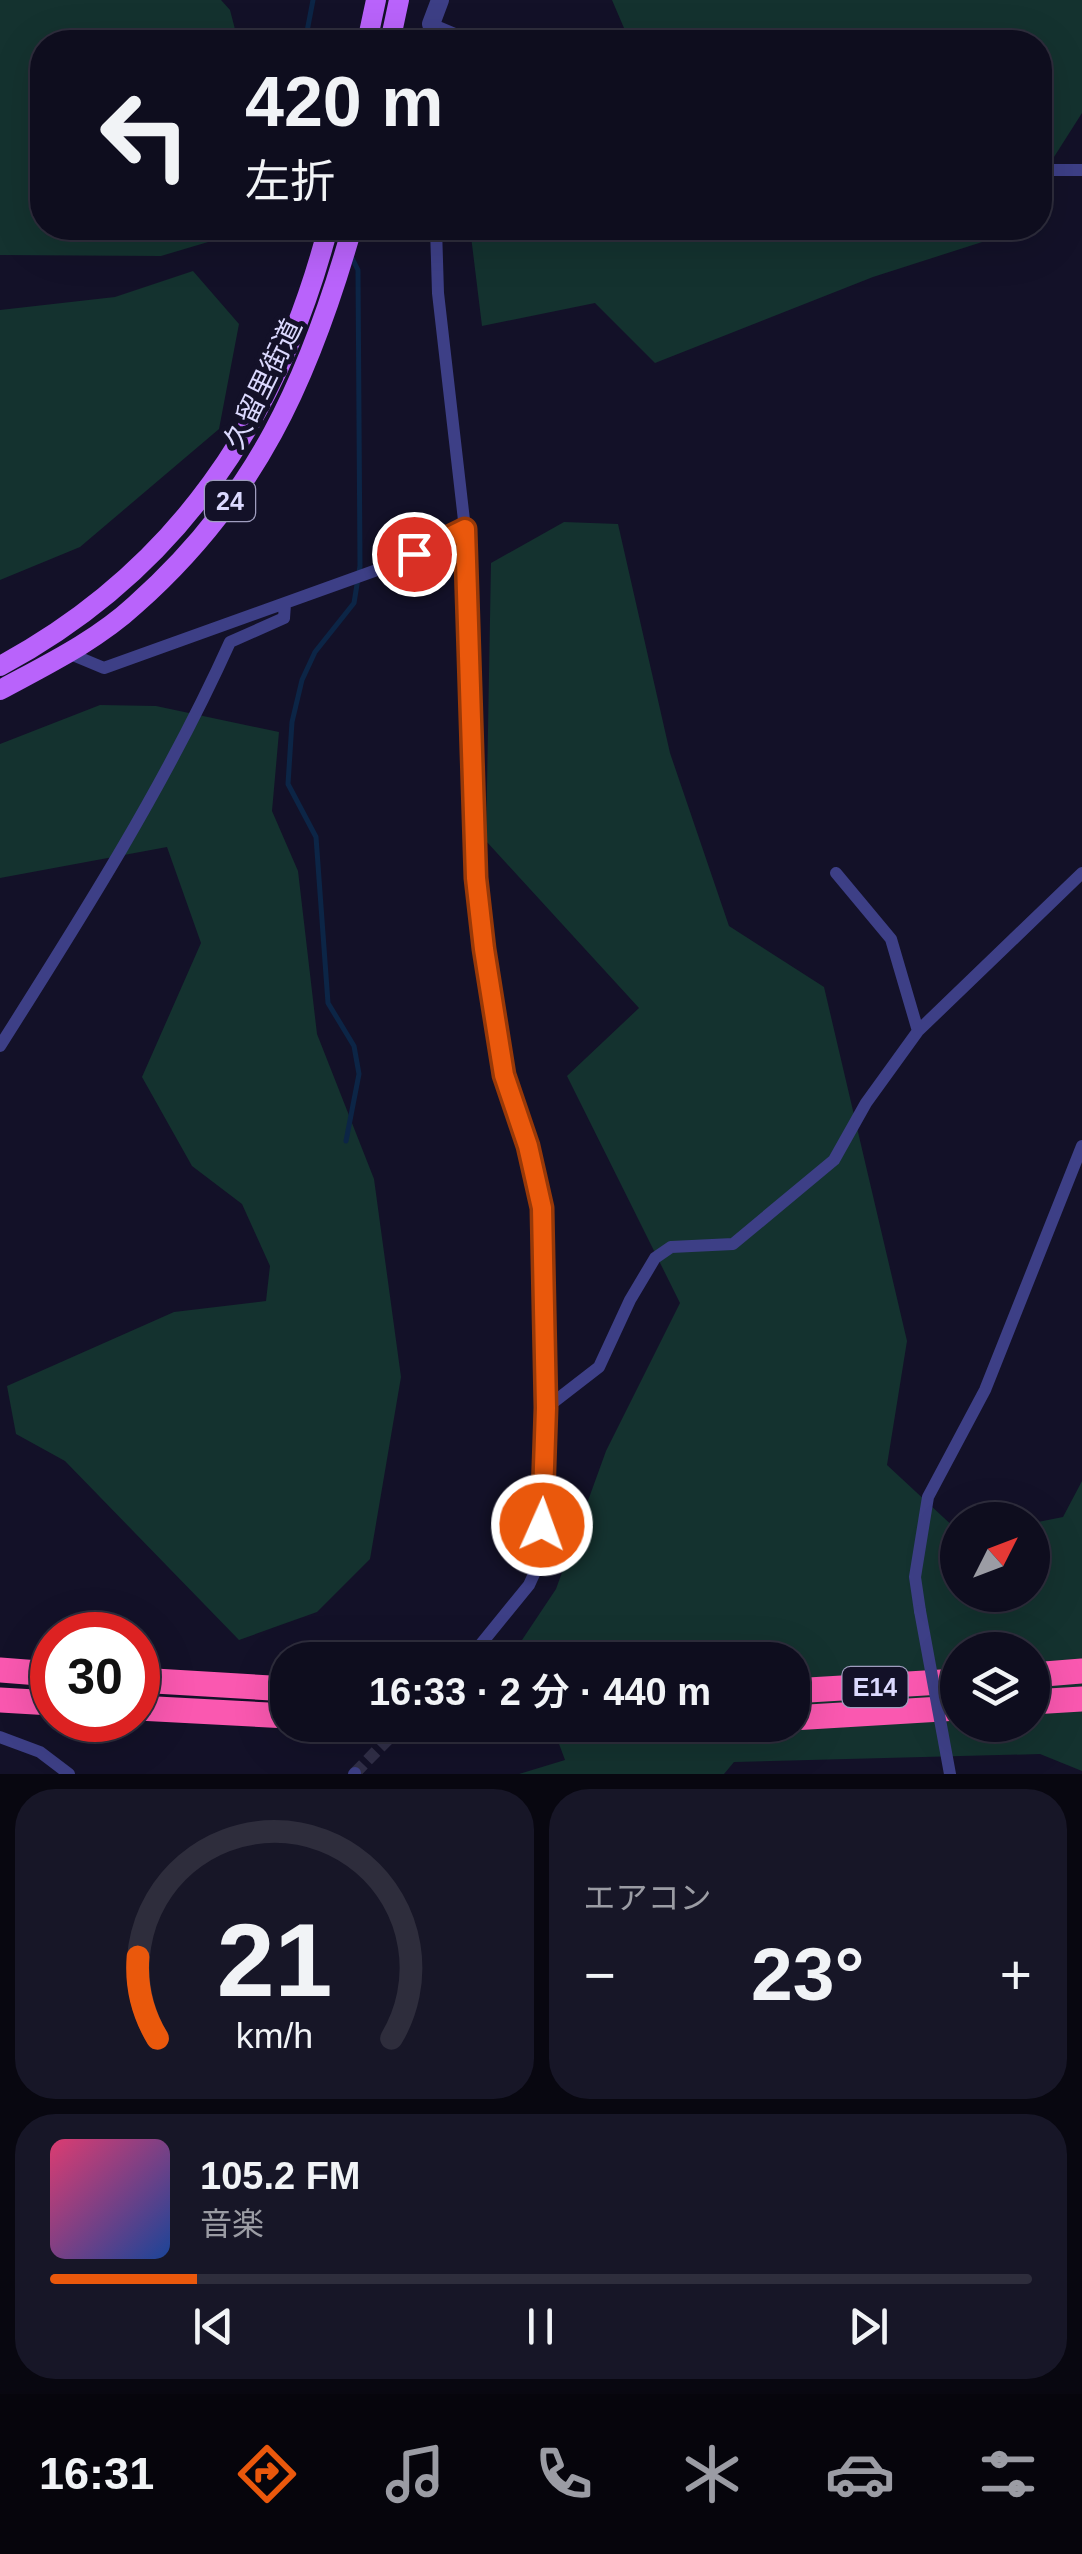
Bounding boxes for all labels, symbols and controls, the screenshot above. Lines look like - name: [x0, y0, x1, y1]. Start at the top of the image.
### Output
- text: 420 m: [245, 63, 443, 141]
- icon: left: [80, 70, 210, 200]
- text: 左折: [245, 156, 335, 207]
- street label: 久留里街道: [218, 314, 308, 454]
- road number: 24: [205, 481, 255, 521]
- pin: [372, 512, 457, 597]
- icon: arrive: [387, 527, 442, 582]
- position arrow: [490, 1473, 594, 1577]
- north arrow: [940, 1502, 1050, 1612]
- map controls: [940, 1502, 1050, 1742]
- speed limit sign: 30: [30, 1612, 160, 1742]
- button: layers: [940, 1632, 1050, 1742]
- road number: E14: [842, 1667, 908, 1707]
- text: 16:33 · 2 分 · 440 m: [369, 1671, 711, 1713]
- text: エアコン: [584, 1880, 712, 1916]
- text: 21: [216, 1902, 332, 2018]
- text: 23°: [751, 1932, 864, 2016]
- text: −: [584, 1944, 616, 2006]
- text: +: [1000, 1944, 1032, 2006]
- text: km/h: [236, 2016, 313, 2056]
- text: 105.2 FM: [200, 2155, 361, 2197]
- text: 音楽: [200, 2206, 264, 2242]
- icon: previous: [186, 2299, 241, 2354]
- icon: pause: [513, 2299, 568, 2354]
- icon: next: [841, 2299, 896, 2354]
- icon: directions: [232, 2439, 302, 2509]
- icon: music: [380, 2439, 450, 2509]
- icon: phone: [529, 2439, 599, 2509]
- icon: climate: [677, 2439, 747, 2509]
- icon: car: [825, 2439, 895, 2509]
- icon: filters: [973, 2439, 1043, 2509]
- text: 16:31: [39, 2448, 154, 2499]

